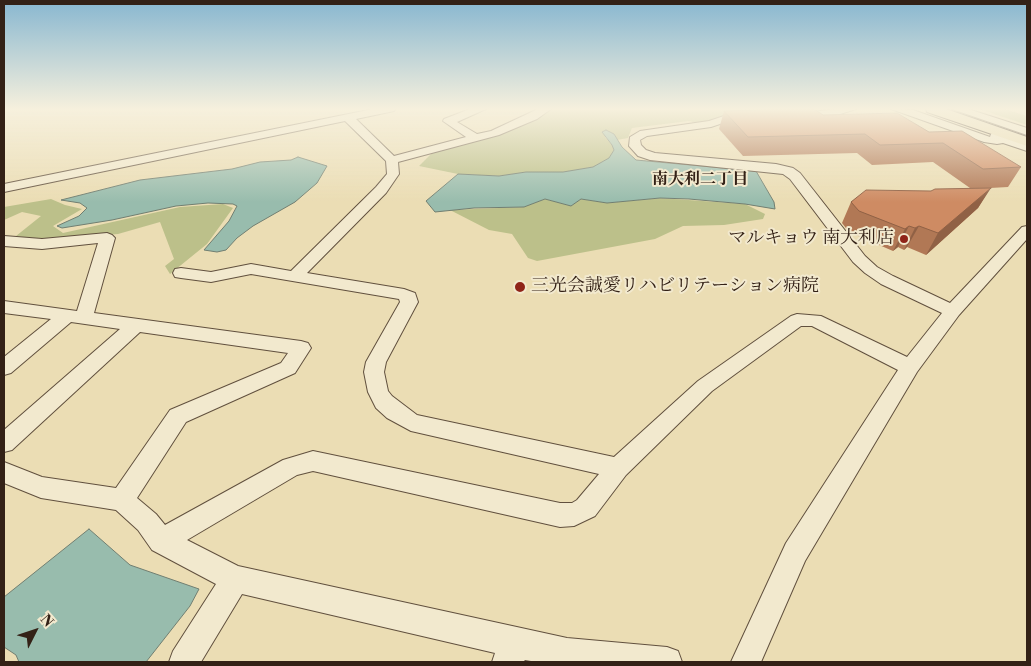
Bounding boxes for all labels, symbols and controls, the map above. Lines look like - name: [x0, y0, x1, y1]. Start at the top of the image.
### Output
- district label: 南大利二丁目: [652, 170, 748, 190]
- place label: マルキョウ 南大利店: [728, 228, 894, 250]
- marker: マルキョウ 南大利店: [898, 233, 910, 245]
- place label: 三光会誠愛リハビリテーション病院: [531, 276, 819, 298]
- marker: 三光会誠愛リハビリテーション病院: [513, 280, 527, 294]
- north arrow: [10, 606, 60, 656]
- text: N: [36, 611, 57, 631]

